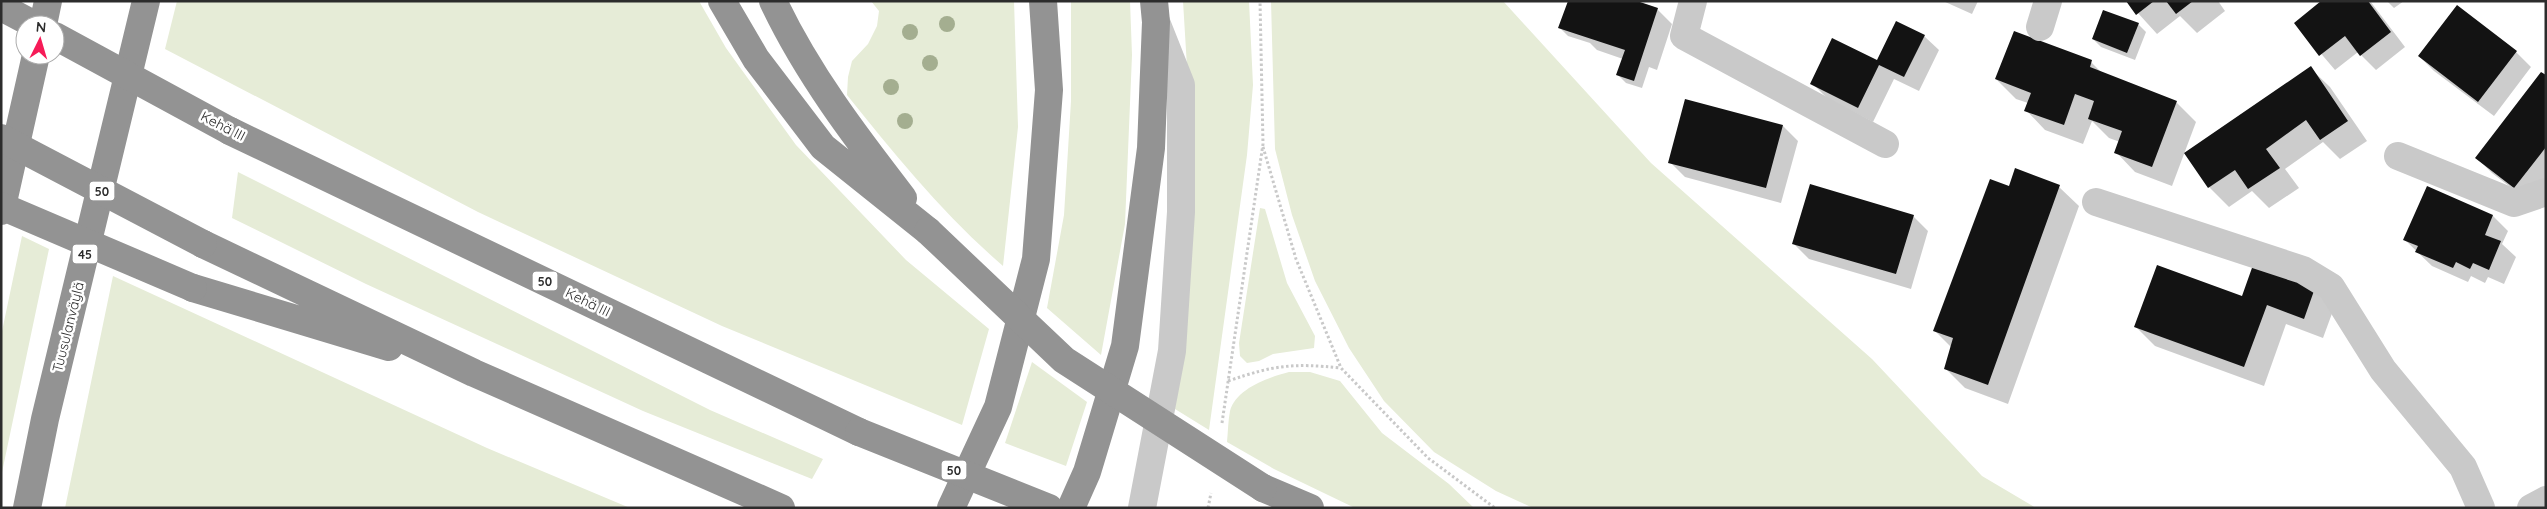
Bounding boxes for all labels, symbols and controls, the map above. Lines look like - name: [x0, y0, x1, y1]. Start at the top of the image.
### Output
- north arrow: [15, 15, 65, 65]
- text: N: [35, 18, 47, 36]
- street label: Kehä III: [198, 107, 248, 145]
- road number: 50: [90, 182, 114, 200]
- road number: 45: [72, 244, 98, 264]
- road number: 50: [532, 272, 558, 290]
- street label: Tuusulanväylä: [48, 280, 88, 374]
- street label: Kehä III: [563, 283, 613, 321]
- road number: 50: [942, 460, 966, 480]

